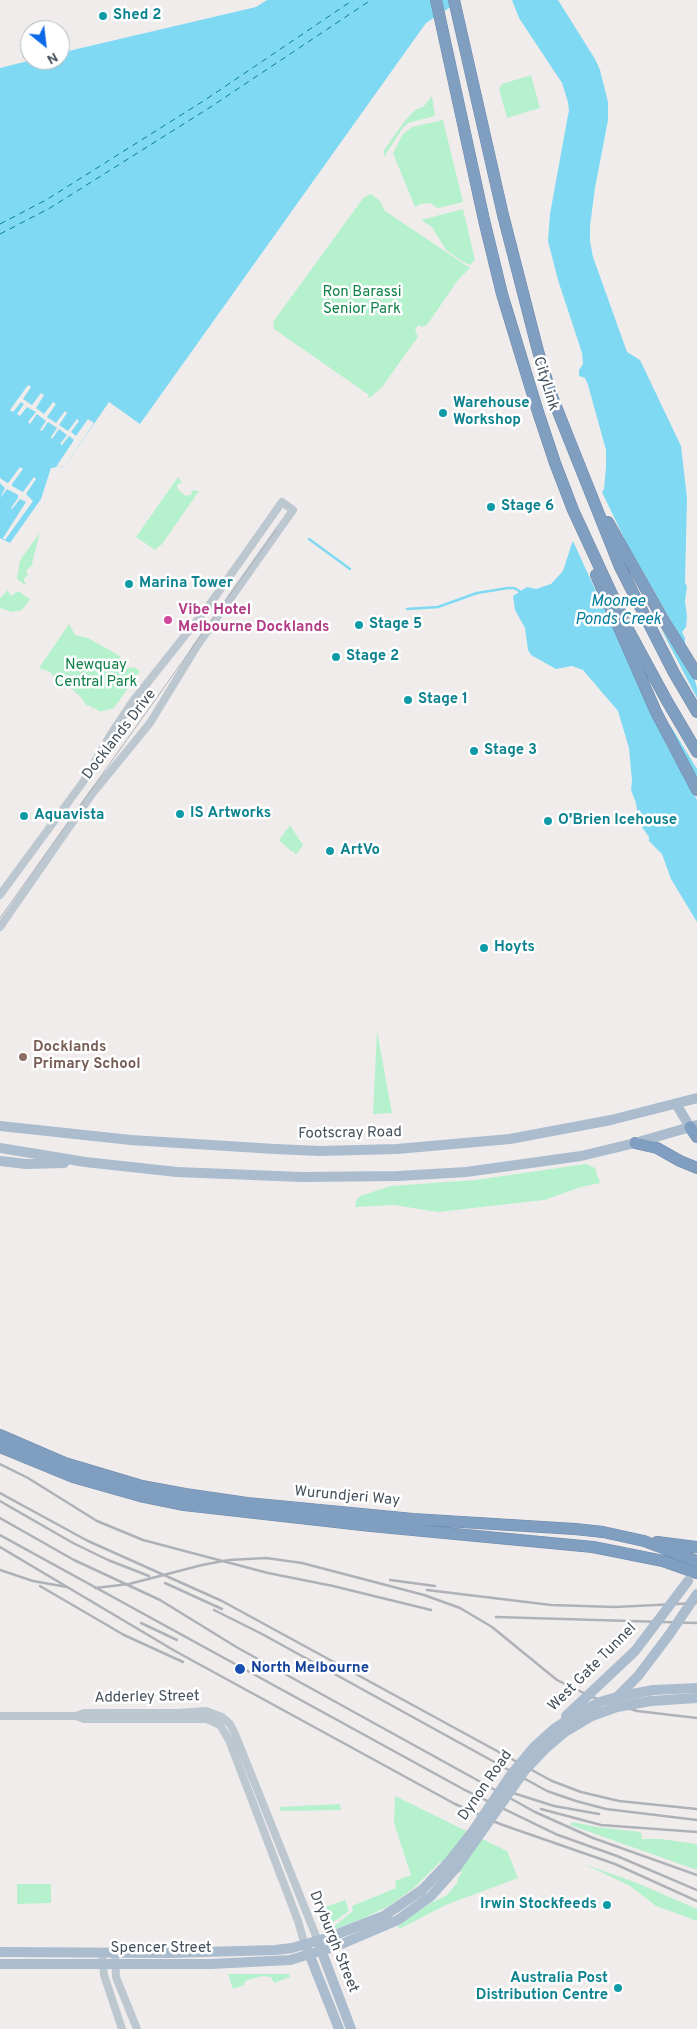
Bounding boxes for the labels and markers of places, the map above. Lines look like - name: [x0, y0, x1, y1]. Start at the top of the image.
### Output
- place label: Shed 2: [113, 7, 161, 25]
- marker: Shed 2: [97, 10, 109, 22]
- place label: Warehouse Workshop: [453, 395, 530, 430]
- marker: Warehouse Workshop: [437, 407, 449, 419]
- place label: Stage 6: [501, 498, 554, 516]
- marker: Stage 6: [485, 501, 497, 513]
- place label: Marina Tower: [139, 575, 233, 593]
- marker: Marina Tower: [123, 578, 135, 590]
- place label: Vibe Hotel Melbourne Docklands: [178, 602, 329, 637]
- marker: Vibe Hotel Melbourne Docklands: [162, 614, 174, 626]
- place label: Stage 5: [369, 616, 422, 634]
- marker: Stage 5: [353, 619, 365, 631]
- place label: Stage 2: [346, 648, 399, 666]
- marker: Stage 2: [330, 651, 342, 663]
- place label: Stage 1: [418, 691, 468, 709]
- marker: Stage 1: [402, 694, 414, 706]
- place label: Stage 3: [484, 742, 537, 760]
- marker: Stage 3: [468, 745, 480, 757]
- place label: IS Artworks: [190, 805, 271, 823]
- place label: Aquavista: [34, 807, 104, 825]
- marker: IS Artworks: [174, 808, 186, 820]
- marker: Aquavista: [18, 810, 30, 822]
- place label: O'Brien Icehouse: [558, 812, 677, 830]
- marker: O'Brien Icehouse: [542, 815, 554, 827]
- place label: ArtVo: [340, 842, 380, 860]
- marker: ArtVo: [324, 845, 336, 857]
- place label: Hoyts: [494, 939, 535, 957]
- marker: Hoyts: [478, 942, 490, 954]
- place label: Docklands Primary School: [33, 1039, 141, 1074]
- marker: Docklands Primary School: [17, 1051, 29, 1063]
- place label: North Melbourne: [251, 1660, 369, 1678]
- marker: North Melbourne: [233, 1662, 247, 1676]
- place label: Irwin Stockfeeds: [480, 1896, 597, 1914]
- marker: Irwin Stockfeeds: [601, 1899, 613, 1911]
- place label: Australia Post Distribution Centre: [476, 1970, 608, 2005]
- marker: Australia Post Distribution Centre: [612, 1982, 624, 1994]

